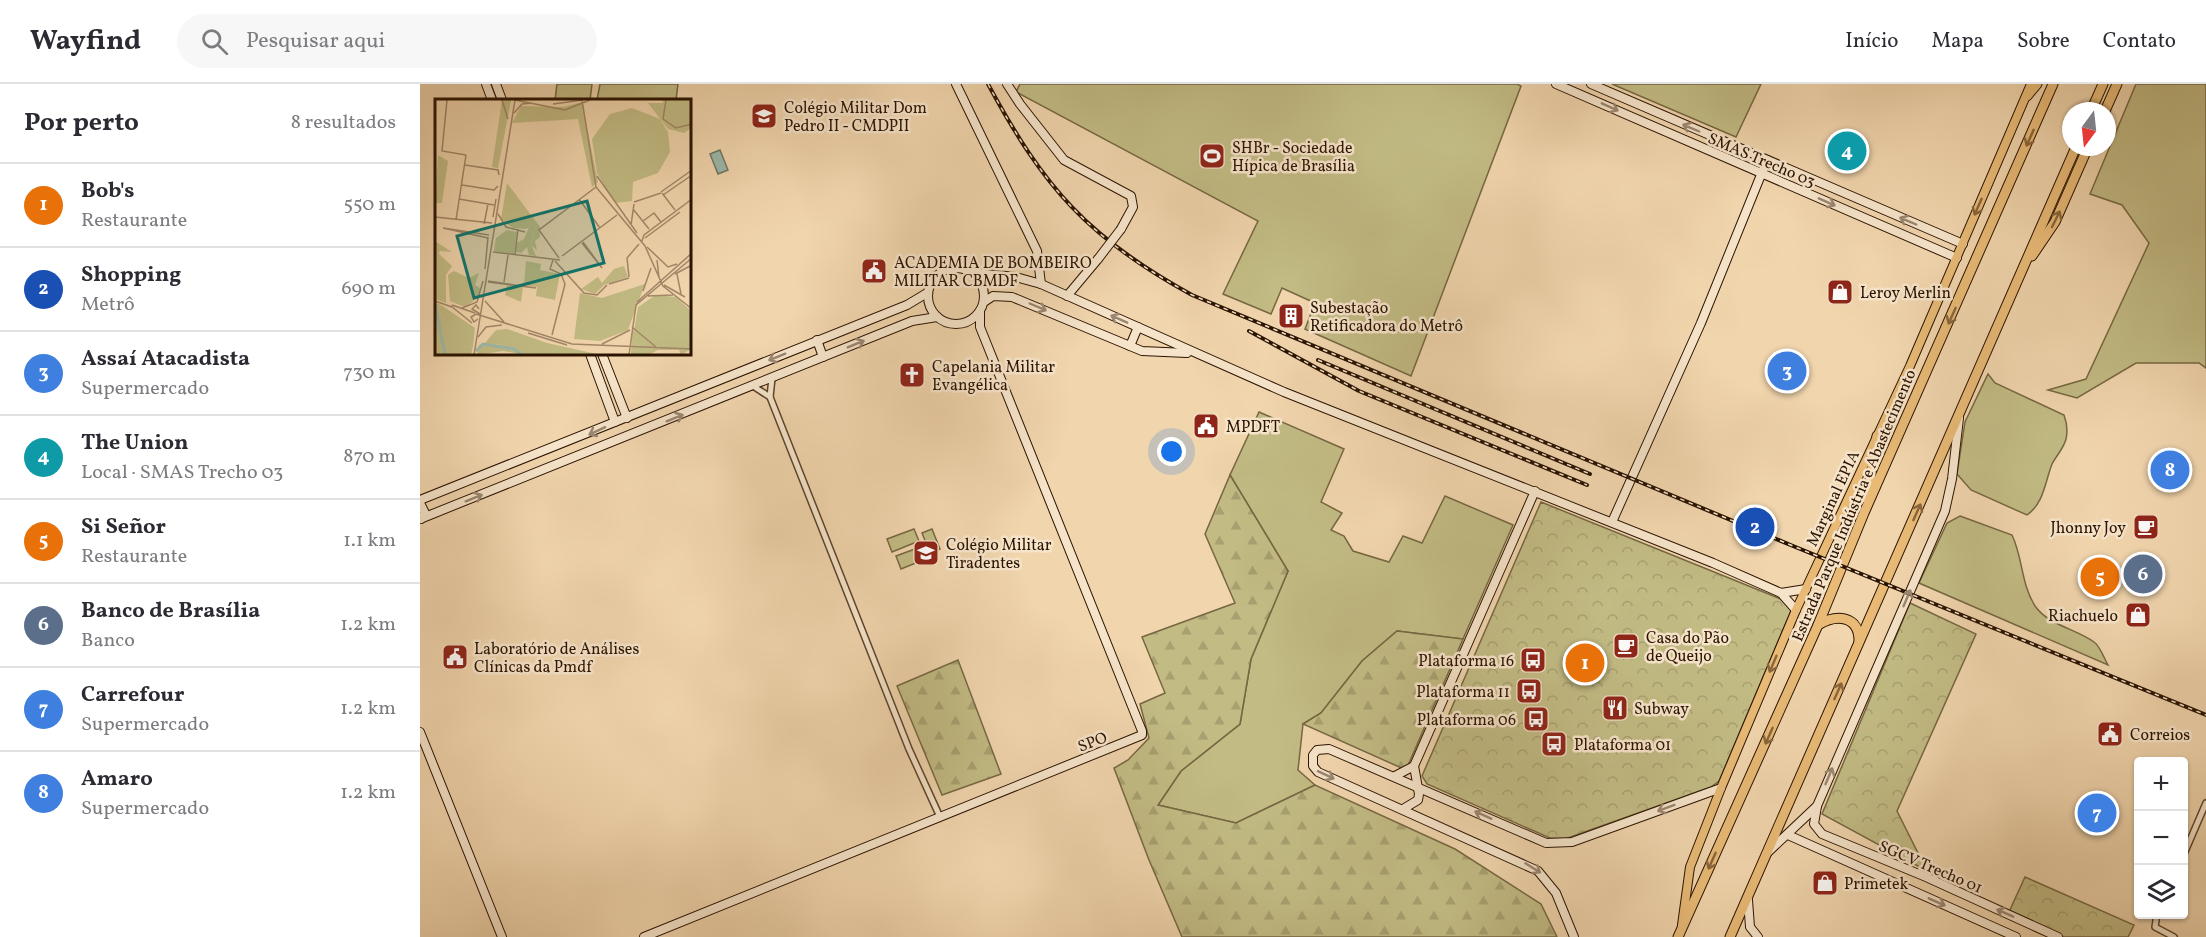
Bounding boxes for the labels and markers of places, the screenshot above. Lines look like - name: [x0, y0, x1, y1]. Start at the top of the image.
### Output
- place label: Colégio Militar Dom Pedro II - CMDPII: [784, 98, 927, 138]
- school or university icon: Colégio Militar Dom Pedro II - CMDPII: [749, 101, 779, 131]
- pin: 4: [1828, 128, 1866, 174]
- place label: SHBr - Sociedade Hípica de Brasília: [1232, 138, 1355, 178]
- sports icon: SHBr - Sociedade Hípica de Brasília: [1197, 141, 1227, 171]
- place label: ACADEMIA DE BOMBEIRO MILITAR CBMDF: [894, 253, 1092, 293]
- public building icon: ACADEMIA DE BOMBEIRO MILITAR CBMDF: [859, 256, 889, 286]
- shop icon: Leroy Merlin: [1825, 277, 1855, 307]
- place label: Leroy Merlin: [1860, 283, 1951, 305]
- place label: Subestação Retificadora do Metrô: [1310, 298, 1463, 338]
- building icon: Subestação Retificadora do Metrô: [1276, 301, 1306, 331]
- pin: 3: [1768, 348, 1806, 394]
- place label: Capelania Militar Evangélica: [932, 357, 1055, 397]
- church icon: Capelania Militar Evangélica: [897, 360, 927, 390]
- public building icon: MPDFT: [1191, 411, 1221, 441]
- place label: MPDFT: [1226, 417, 1280, 439]
- pin: 8: [2150, 448, 2190, 492]
- pin: 2: [1736, 504, 1774, 550]
- cafe icon: Jhonny Joy: [2131, 512, 2161, 542]
- place label: Jhonny Joy: [2051, 518, 2126, 540]
- place label: Colégio Militar Tiradentes: [946, 535, 1052, 575]
- school or university icon: Colégio Militar Tiradentes: [911, 538, 941, 568]
- pin: 6: [2124, 552, 2162, 596]
- pin: 5: [2080, 554, 2120, 600]
- shop icon: Riachuelo: [2123, 600, 2153, 630]
- place label: Riachuelo: [2048, 606, 2118, 628]
- place label: Casa do Pão de Queijo: [1646, 628, 1729, 668]
- cafe icon: Casa do Pão de Queijo: [1611, 631, 1641, 661]
- place label: Laboratório de Análises Clínicas da Pmdf: [474, 639, 639, 679]
- pin: 1: [1566, 640, 1604, 686]
- public building icon: Laboratório de Análises Clínicas da Pmdf: [440, 642, 470, 672]
- bus stop icon: Plataforma 16: [1518, 645, 1548, 675]
- place label: Plataforma 16: [1418, 651, 1514, 673]
- bus stop icon: Plataforma 11: [1514, 676, 1544, 706]
- place label: Plataforma 11: [1416, 682, 1510, 704]
- restaurant icon: Subway: [1600, 693, 1630, 723]
- place label: Subway: [1634, 699, 1689, 721]
- bus stop icon: Plataforma 06: [1521, 704, 1551, 734]
- place label: Plataforma 06: [1417, 710, 1516, 732]
- public building icon: Correios: [2095, 719, 2125, 749]
- place label: Correios: [2130, 725, 2190, 747]
- bus stop icon: Plataforma 01: [1539, 729, 1569, 759]
- place label: Plataforma 01: [1574, 735, 1671, 757]
- pin: 7: [2078, 790, 2116, 836]
- shop icon: Primetek: [1810, 868, 1840, 898]
- place label: Primetek: [1844, 874, 1909, 896]

